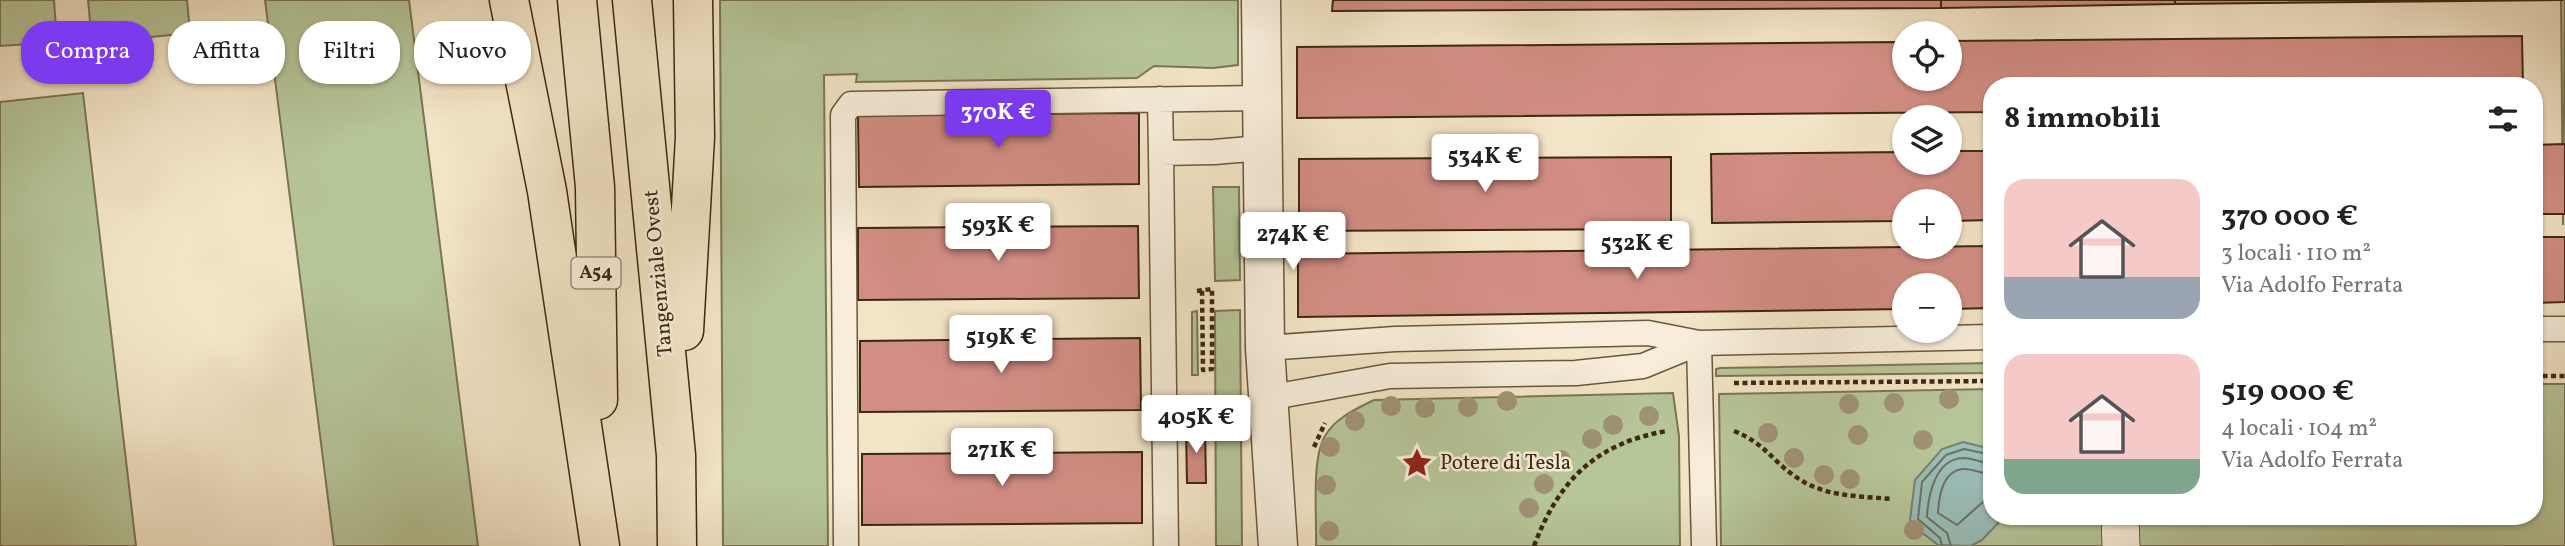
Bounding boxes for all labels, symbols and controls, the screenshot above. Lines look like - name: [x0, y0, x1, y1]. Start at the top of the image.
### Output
- chip: Compra: [21, 21, 154, 84]
- chip: Affitta: [168, 21, 285, 84]
- chip: Filtri: [299, 21, 400, 84]
- chip: Nuovo: [414, 21, 531, 84]
- map controls: [1892, 21, 1962, 343]
- button: locate: [1892, 21, 1962, 91]
- pin: 370K €: [941, 90, 1055, 150]
- text: 370K €: [961, 97, 1035, 129]
- text: 8 immobili: [2004, 98, 2161, 140]
- icon: filters: [2484, 100, 2522, 138]
- button: layers: [1892, 105, 1962, 175]
- pin: 534K €: [1428, 134, 1542, 194]
- text: 534K €: [1448, 141, 1522, 173]
- street label: Tangenziale Ovest: [637, 188, 681, 358]
- button: +: [1892, 189, 1962, 259]
- text: 370 000 €: [2221, 196, 2358, 238]
- pin: 593K €: [941, 204, 1055, 263]
- icon: home: [2060, 207, 2144, 291]
- text: 593K €: [961, 210, 1035, 242]
- pin: 274K €: [1236, 212, 1350, 272]
- text: 274K €: [1256, 219, 1330, 251]
- pin: 532K €: [1580, 222, 1694, 281]
- text: 532K €: [1601, 228, 1673, 260]
- text: 3 locali · 110 m²: [2221, 238, 2371, 270]
- road number: A54: [572, 258, 620, 288]
- text: Via Adolfo Ferrata: [2221, 270, 2403, 302]
- button: −: [1892, 273, 1962, 343]
- pin: 519K €: [944, 316, 1058, 375]
- text: 519K €: [965, 322, 1037, 354]
- text: 519 000 €: [2221, 371, 2354, 413]
- icon: home: [2060, 382, 2144, 466]
- pin: 405K €: [1139, 396, 1253, 455]
- text: 405K €: [1158, 402, 1234, 434]
- text: 4 locali · 104 m²: [2221, 413, 2377, 445]
- pin: 271K €: [945, 428, 1059, 488]
- text: 271K €: [967, 435, 1037, 467]
- text: Via Adolfo Ferrata: [2221, 445, 2403, 477]
- place icon: Potere di Tesla: [1400, 446, 1434, 480]
- place label: Potere di Tesla: [1440, 449, 1571, 478]

